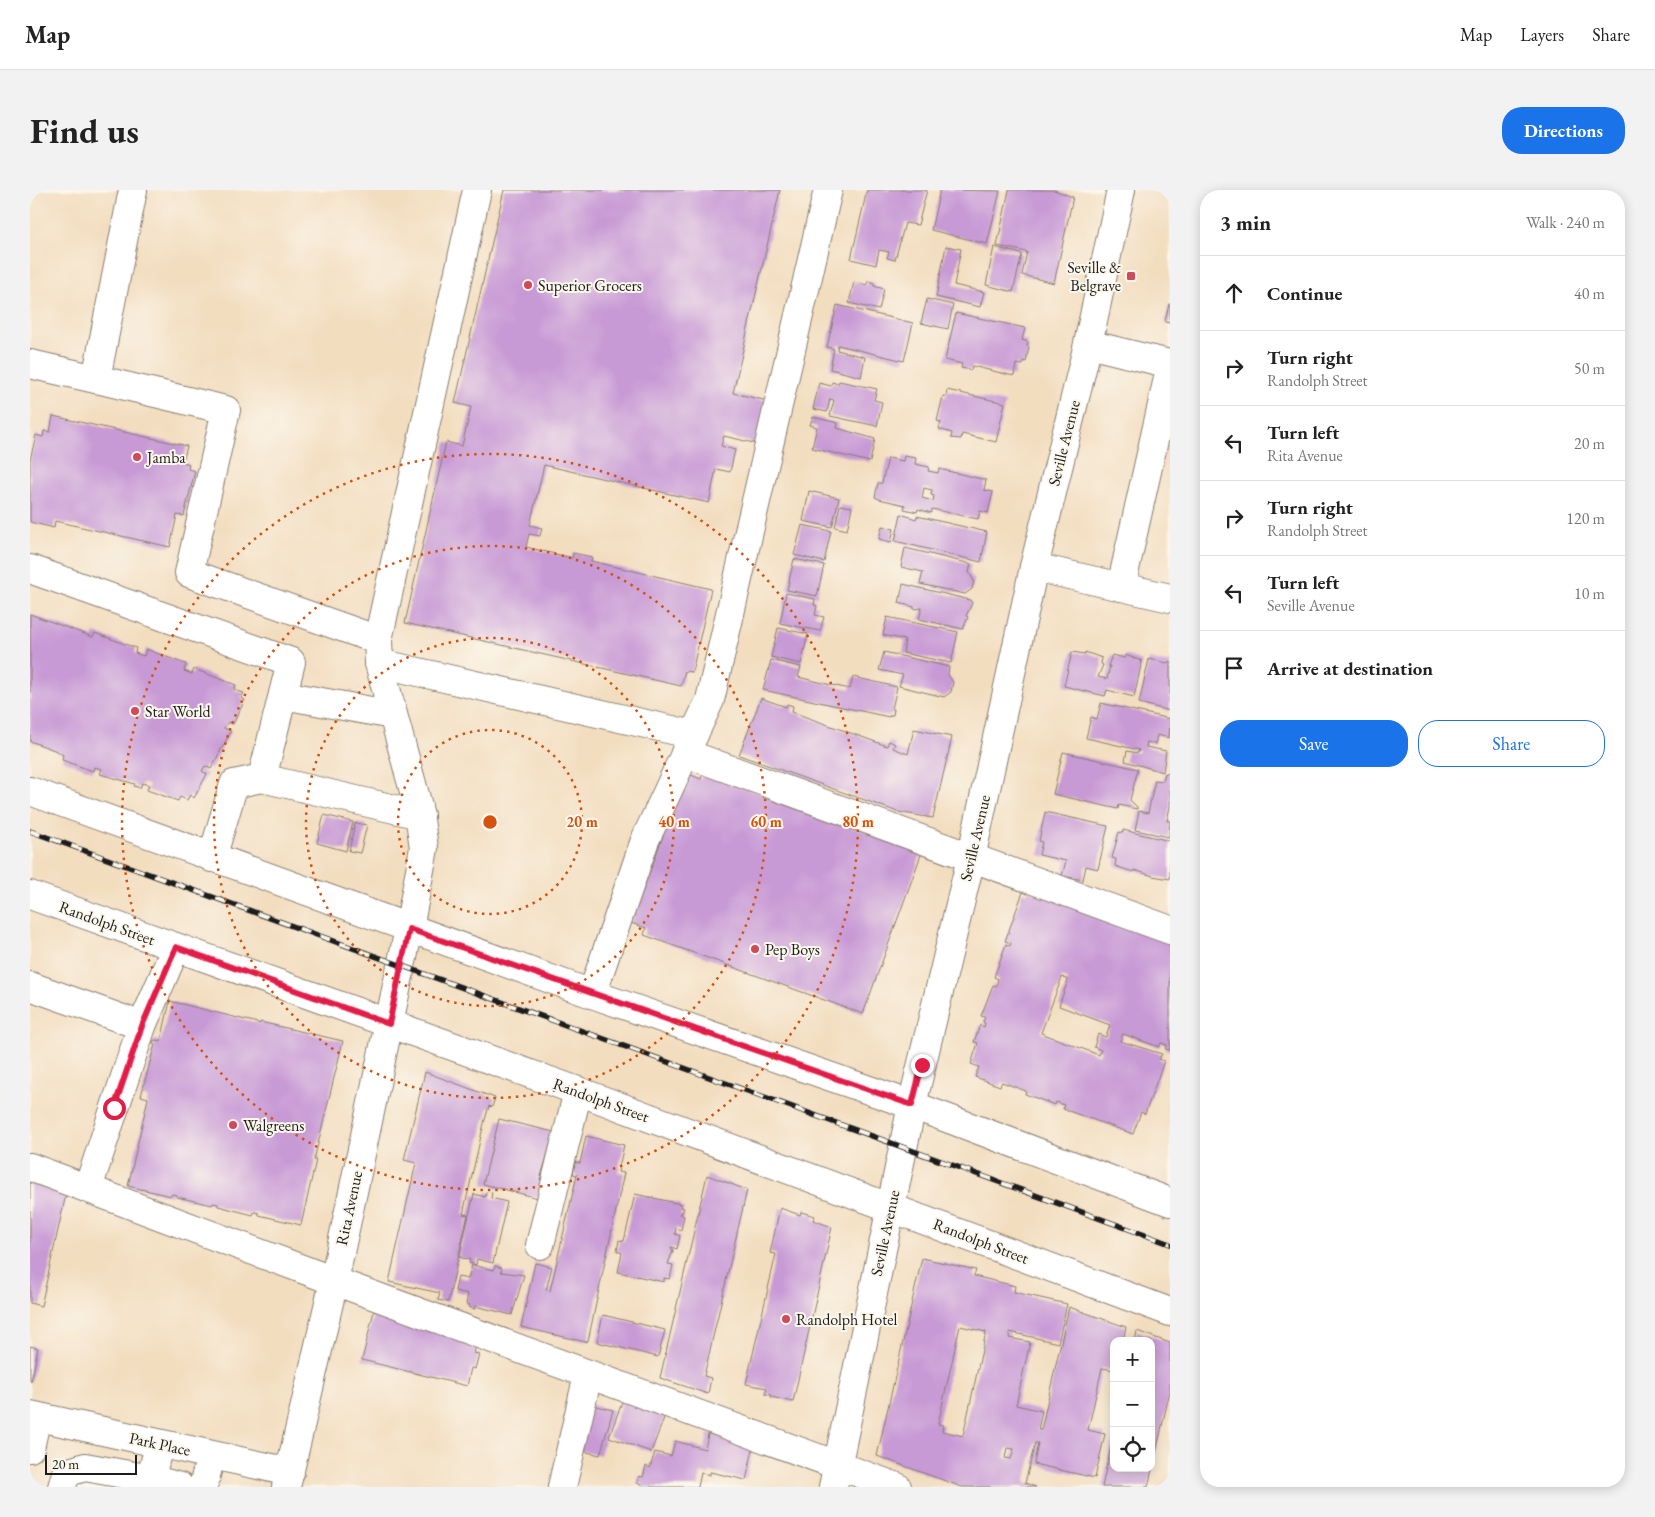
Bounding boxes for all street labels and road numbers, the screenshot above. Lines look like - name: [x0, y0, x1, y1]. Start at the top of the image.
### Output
- street label: Seville Avenue: [1043, 398, 1085, 488]
- street label: Seville Avenue: [955, 793, 995, 883]
- street label: Randolph Street: [56, 896, 158, 950]
- street label: Randolph Street: [550, 1073, 652, 1127]
- street label: Rita Avenue: [331, 1169, 367, 1247]
- street label: Seville Avenue: [866, 1188, 904, 1278]
- street label: Randolph Street: [930, 1213, 1032, 1269]
- street label: Park Place: [128, 1427, 192, 1461]

